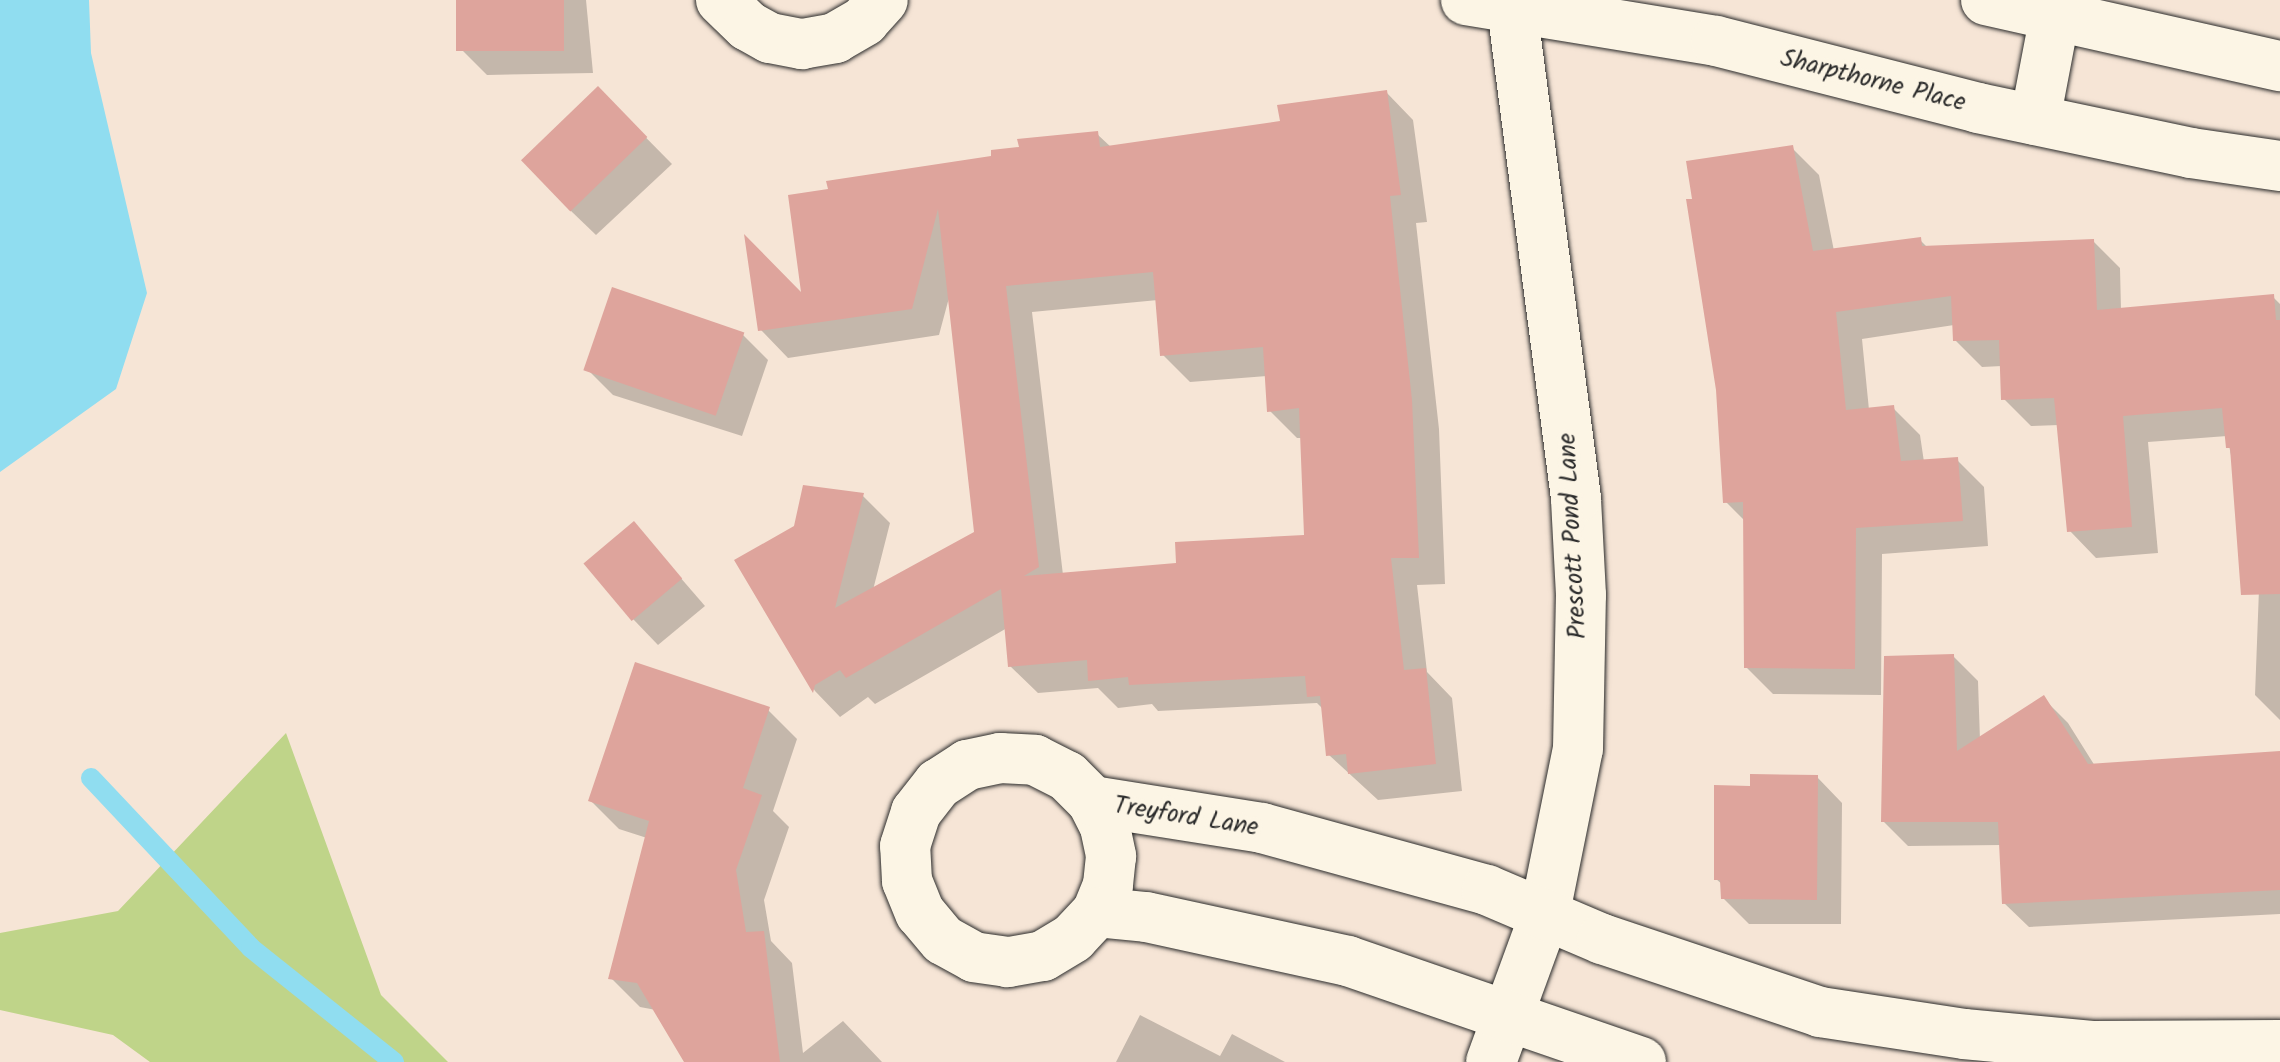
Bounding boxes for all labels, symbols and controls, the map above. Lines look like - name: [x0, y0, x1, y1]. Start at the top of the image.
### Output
- street label: Sharpthorne Place: [1777, 43, 1969, 119]
- street label: Prescott Pond Lane: [1553, 432, 1593, 640]
- street label: Treyford Lane: [1112, 791, 1260, 843]

